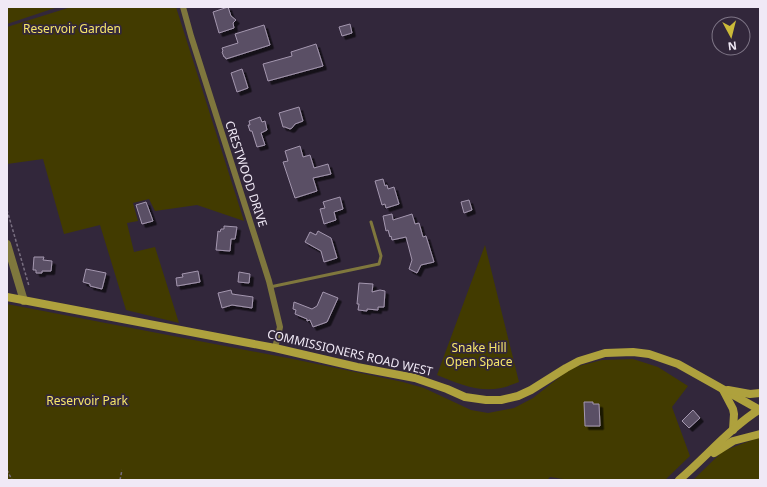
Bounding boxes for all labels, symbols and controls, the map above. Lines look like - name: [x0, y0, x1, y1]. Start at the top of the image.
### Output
- north arrow: [711, 16, 751, 56]
- park label: Reservoir Garden: [23, 20, 121, 37]
- text: N: [727, 38, 738, 54]
- street label: CRESTWOOD DRIVE: [221, 119, 272, 229]
- street label: COMMISSIONERS ROAD WEST: [266, 325, 435, 380]
- park label: Snake Hill Open Space: [445, 339, 513, 370]
- park label: Reservoir Park: [46, 392, 128, 409]

